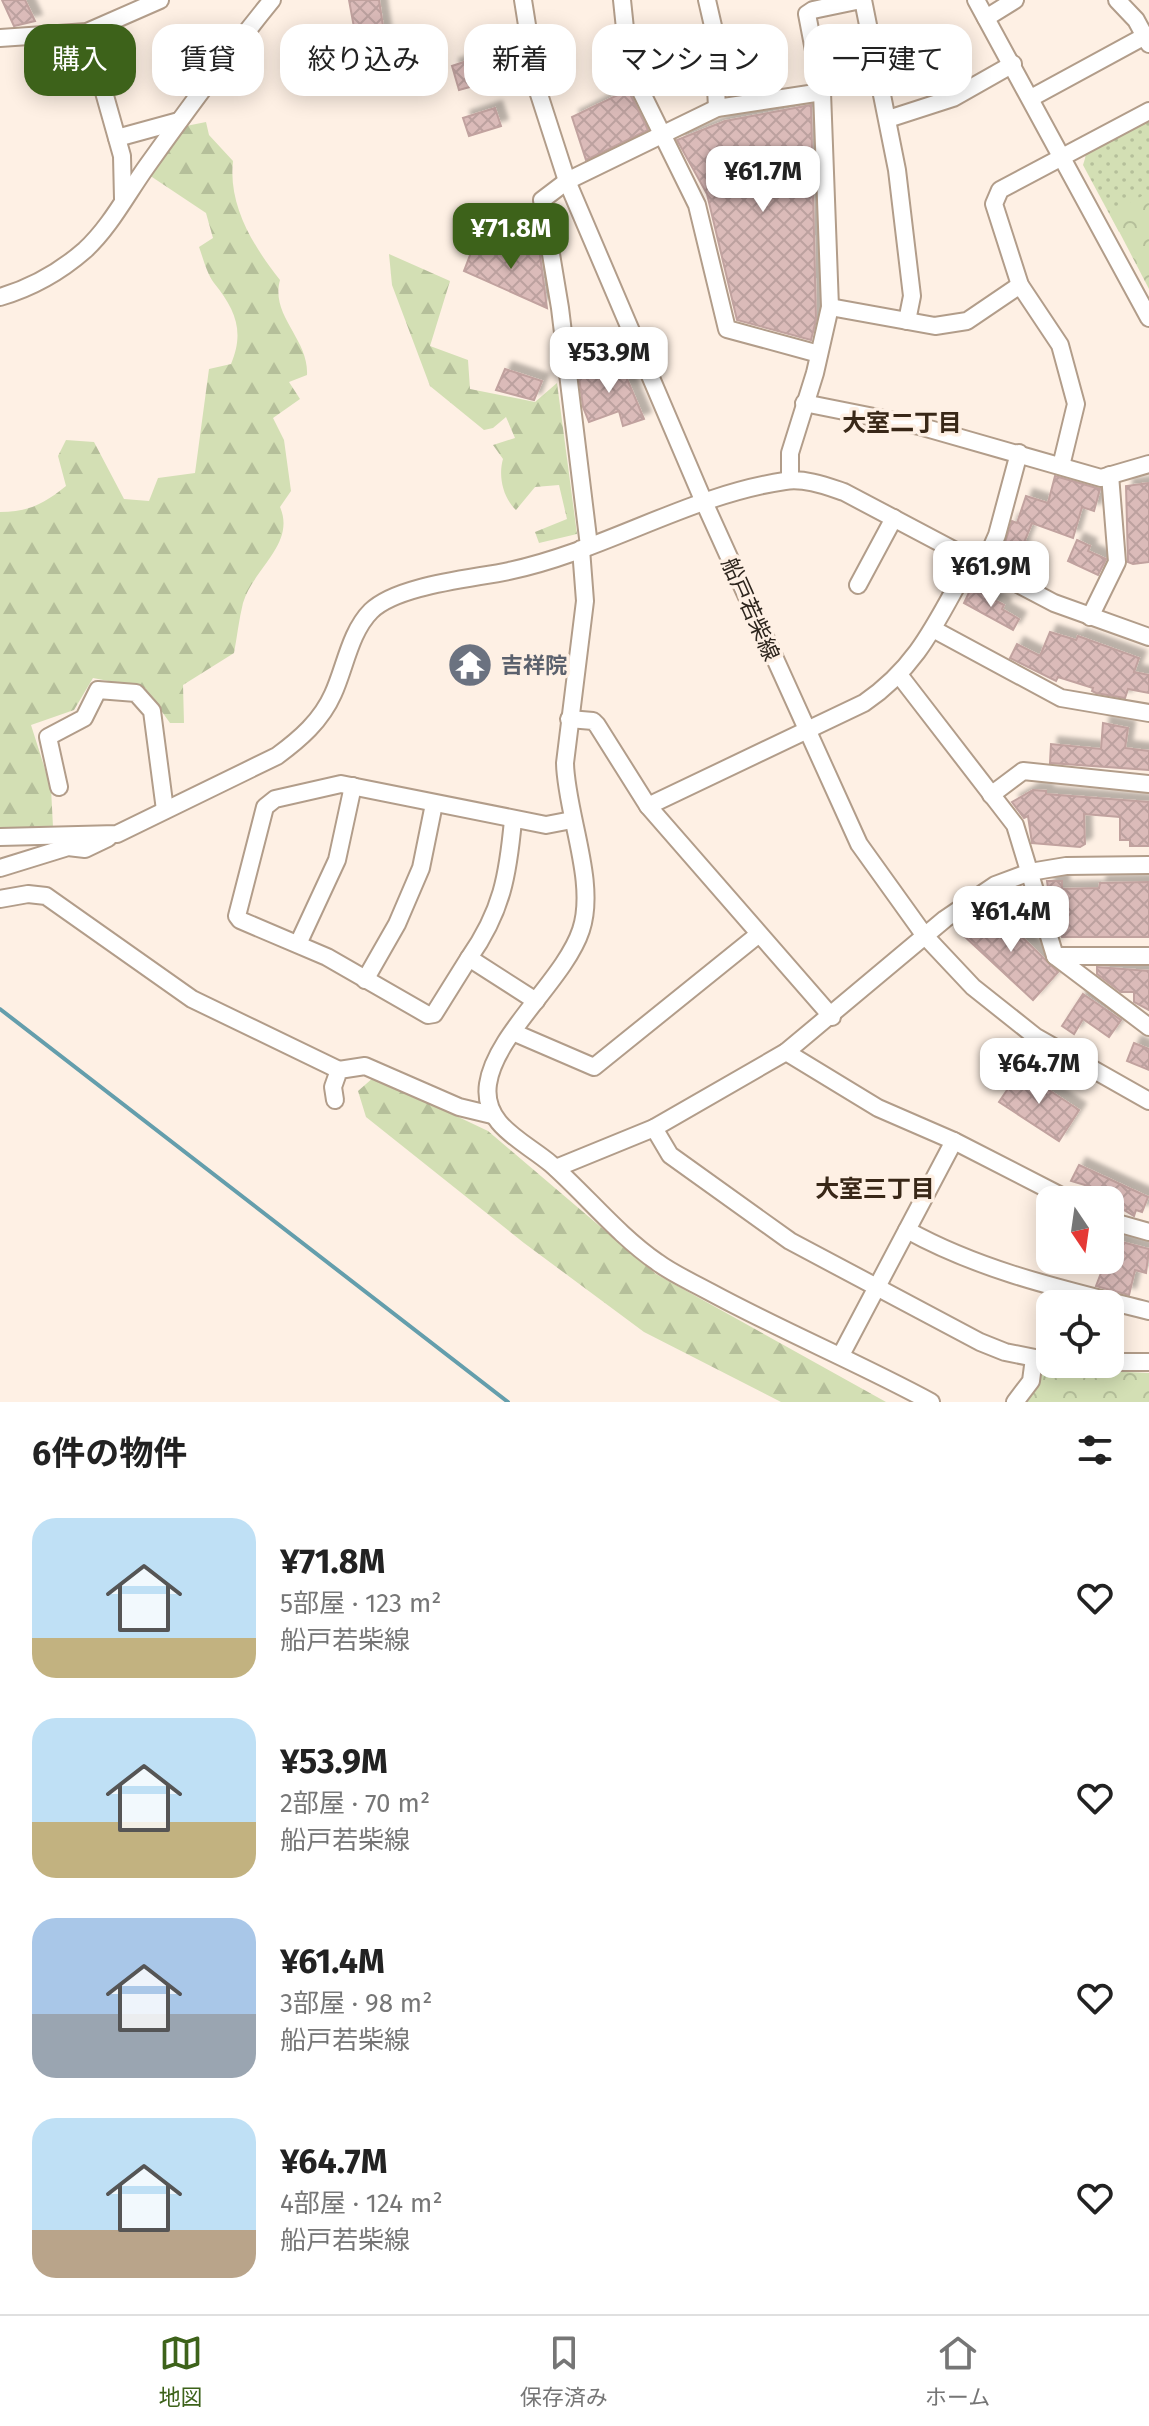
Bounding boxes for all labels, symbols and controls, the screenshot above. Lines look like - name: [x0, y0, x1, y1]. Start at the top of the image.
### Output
- chip: 購入: [24, 24, 136, 96]
- chip: 賃貸: [152, 24, 264, 96]
- chip: 絞り込み: [280, 24, 448, 96]
- chip: 新着: [464, 24, 576, 96]
- chip: マンション: [592, 24, 788, 96]
- chip: 一戸建て: [804, 24, 972, 96]
- pin: ¥61.7M: [698, 146, 828, 214]
- text: ¥61.7M: [724, 156, 802, 187]
- pin: ¥71.8M: [446, 203, 576, 271]
- text: ¥71.8M: [471, 213, 551, 244]
- pin: ¥53.9M: [544, 327, 674, 395]
- text: ¥53.9M: [568, 337, 650, 368]
- district label: 大室二丁目: [842, 409, 962, 437]
- pin: ¥61.9M: [926, 541, 1056, 609]
- text: ¥61.9M: [951, 551, 1031, 582]
- street label: 船戸若柴線: [716, 553, 785, 665]
- temple icon: 吉祥院: [446, 641, 494, 689]
- place label: 吉祥院: [501, 652, 567, 679]
- pin: ¥61.4M: [946, 886, 1076, 954]
- text: ¥61.4M: [971, 896, 1051, 927]
- pin: ¥64.7M: [974, 1038, 1104, 1106]
- text: ¥64.7M: [998, 1048, 1080, 1079]
- district label: 大室三丁目: [815, 1175, 935, 1203]
- north arrow: [1036, 1186, 1124, 1274]
- map controls: [1036, 1186, 1124, 1378]
- button: locate: [1036, 1290, 1124, 1378]
- icon: filters: [1073, 1428, 1117, 1472]
- text: 6件の物件: [32, 1433, 187, 1474]
- text: ¥71.8M: [280, 1541, 385, 1582]
- icon: home: [96, 1550, 192, 1646]
- icon: heart: [1073, 1576, 1117, 1620]
- text: 5部屋 · 123 m²: [280, 1588, 441, 1619]
- text: 船戸若柴線: [280, 1625, 410, 1656]
- text: ¥53.9M: [280, 1741, 388, 1782]
- icon: home: [96, 1750, 192, 1846]
- icon: heart: [1073, 1776, 1117, 1820]
- text: 2部屋 · 70 m²: [280, 1788, 430, 1819]
- text: 船戸若柴線: [280, 1825, 410, 1856]
- text: ¥61.4M: [280, 1941, 385, 1982]
- icon: home: [96, 1950, 192, 2046]
- icon: heart: [1073, 1976, 1117, 2020]
- text: 3部屋 · 98 m²: [280, 1988, 432, 2019]
- text: 船戸若柴線: [280, 2025, 410, 2056]
- text: ¥64.7M: [280, 2141, 387, 2182]
- icon: home: [96, 2150, 192, 2246]
- icon: heart: [1073, 2176, 1117, 2220]
- text: 4部屋 · 124 m²: [280, 2188, 443, 2219]
- text: 船戸若柴線: [280, 2225, 410, 2256]
- tab: 地図: [159, 2331, 203, 2411]
- tab: 保存済み: [520, 2331, 608, 2411]
- tab: ホーム: [925, 2331, 990, 2411]

